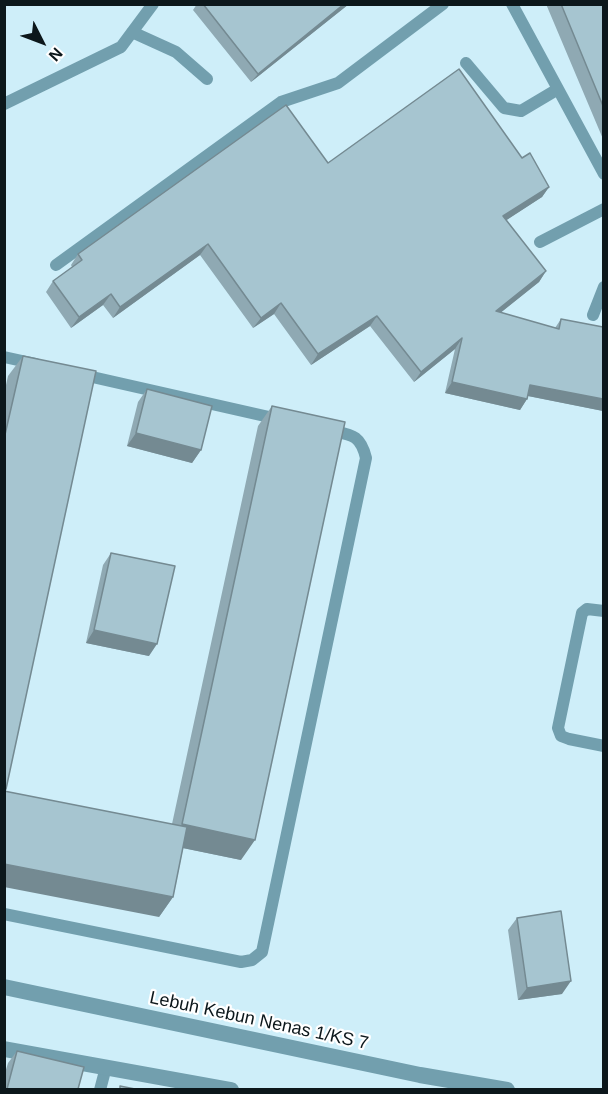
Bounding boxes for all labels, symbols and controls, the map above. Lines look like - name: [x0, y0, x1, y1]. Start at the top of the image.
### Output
- north arrow: [12, 12, 72, 72]
- text: N: [46, 44, 66, 64]
- street label: Lebuh Kebun Nenas 1/KS 7: [148, 987, 370, 1055]

